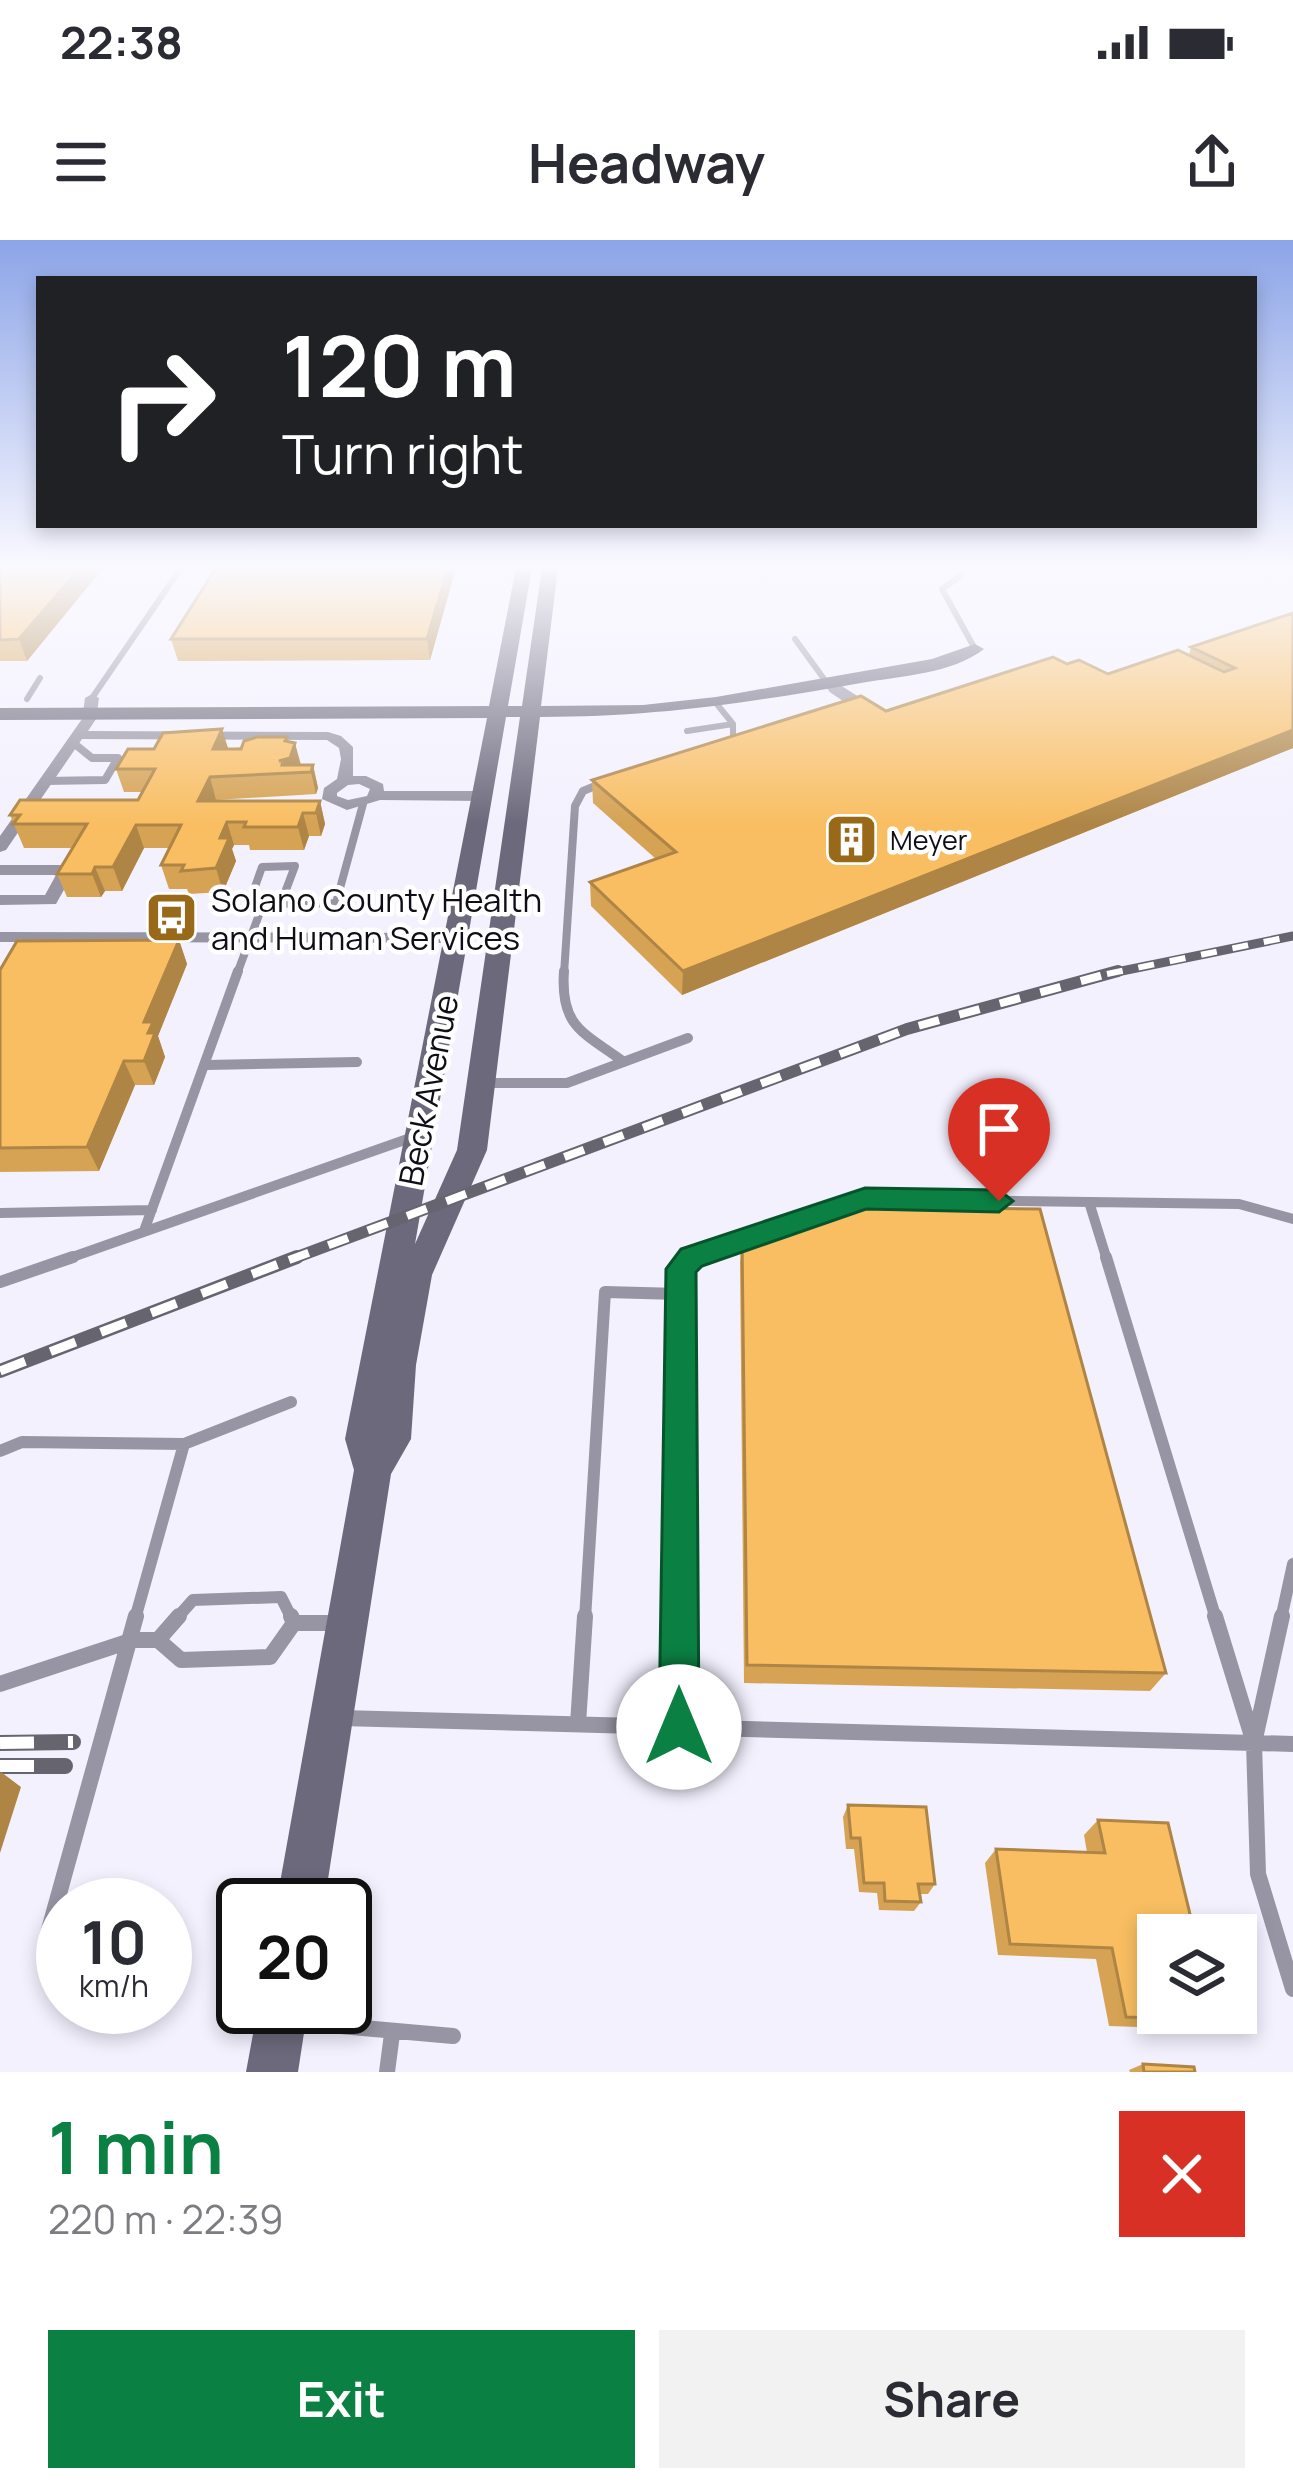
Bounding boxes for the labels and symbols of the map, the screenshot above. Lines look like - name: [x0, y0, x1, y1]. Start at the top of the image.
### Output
- building icon: Meyer: [823, 811, 879, 867]
- place label: Meyer: [890, 821, 968, 858]
- place label: Solano County Health and Human Services: [211, 877, 542, 960]
- bus stop icon: Solano County Health and Human Services: [144, 890, 200, 946]
- street label: Beck Avenue: [387, 991, 469, 1189]
- pin: [948, 1078, 1050, 1201]
- position arrow: [616, 1664, 742, 1790]
- speed limit sign: 20: [216, 1878, 372, 2034]

